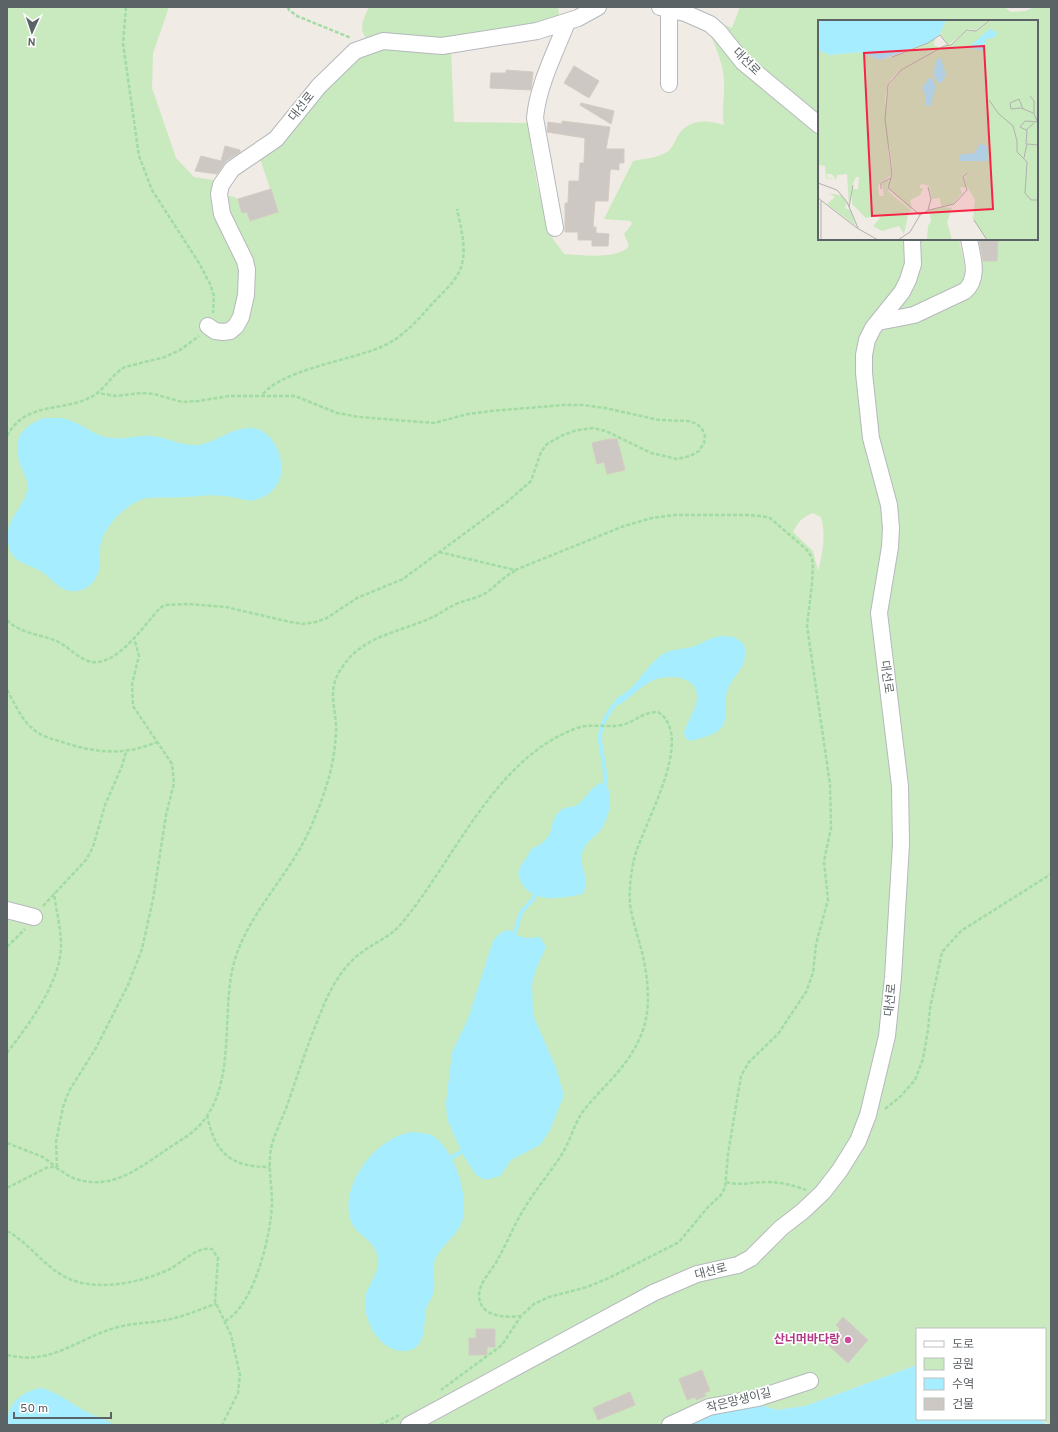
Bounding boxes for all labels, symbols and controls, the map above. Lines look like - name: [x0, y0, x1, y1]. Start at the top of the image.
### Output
- north arrow: [12, 12, 52, 52]
- inset map: [818, 20, 1038, 240]
- text: N: [27, 34, 36, 48]
- street label: 대선로: [729, 45, 763, 79]
- street label: 대선로: [285, 89, 319, 125]
- street label: 대선로: [876, 659, 896, 695]
- street label: 대선로: [881, 983, 901, 1017]
- street label: 대선로: [693, 1260, 729, 1284]
- legend: [916, 1328, 1046, 1420]
- place label: 산너머바다랑: [774, 1332, 840, 1348]
- marker: 산너머바다랑: [843, 1335, 853, 1345]
- text: 도로: [952, 1337, 974, 1353]
- text: 공원: [952, 1357, 974, 1373]
- text: 수역: [952, 1377, 974, 1393]
- street label: 작은망생이길: [705, 1385, 773, 1417]
- scale bar: [14, 1394, 111, 1420]
- text: 건물: [952, 1397, 974, 1413]
- text: 50 m: [20, 1401, 48, 1417]

